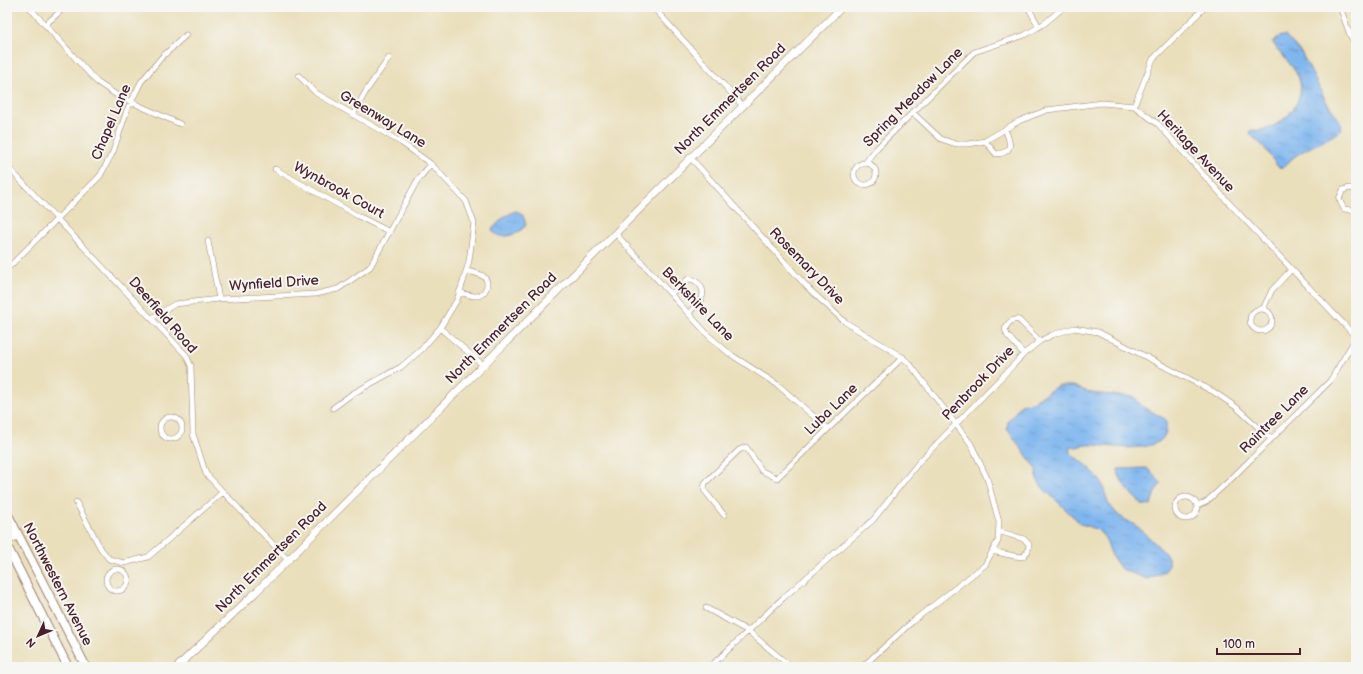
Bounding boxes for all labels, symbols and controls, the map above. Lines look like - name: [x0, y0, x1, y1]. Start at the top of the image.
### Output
- street label: North Emmertsen Road: [671, 40, 789, 158]
- street label: Spring Meadow Lane: [860, 44, 966, 150]
- street label: Chapel Lane: [87, 82, 135, 162]
- street label: Greenway Lane: [337, 87, 429, 151]
- street label: Heritage Avenue: [1154, 106, 1238, 196]
- street label: Wynbrook Court: [291, 158, 388, 222]
- street label: Rosemary Drive: [766, 224, 848, 308]
- street label: Berkshire Lane: [658, 263, 738, 345]
- street label: North Emmertsen Road: [442, 269, 560, 387]
- street label: Wynfield Drive: [229, 271, 319, 295]
- street label: Deerfield Road: [125, 273, 201, 357]
- street label: Penbrook Drive: [938, 342, 1018, 424]
- street label: Luba Lane: [801, 380, 861, 438]
- street label: Raintree Lane: [1236, 381, 1312, 457]
- street label: North Emmertsen Road: [212, 498, 330, 616]
- street label: Northwestern Avenue: [20, 520, 96, 648]
- north arrow: [18, 616, 58, 656]
- scale bar: [1217, 630, 1300, 656]
- text: 100 m: [1223, 637, 1255, 652]

